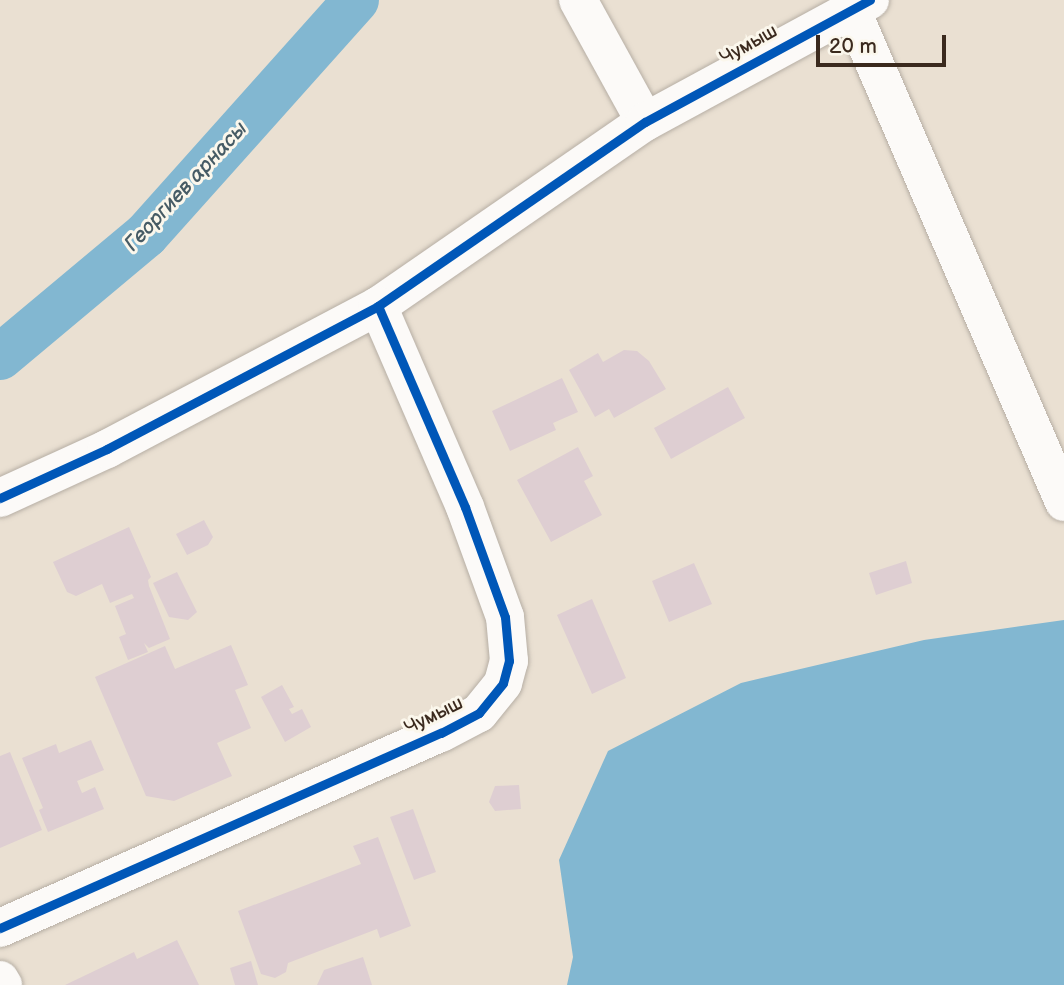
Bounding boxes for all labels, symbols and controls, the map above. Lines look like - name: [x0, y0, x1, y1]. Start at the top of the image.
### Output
- street label: Чумыш: [716, 20, 782, 70]
- scale bar: [819, 21, 948, 65]
- text: 20 m: [829, 34, 877, 59]
- water label: Георгиев арнасы: [119, 117, 253, 257]
- street label: Чумыш: [401, 692, 467, 740]

